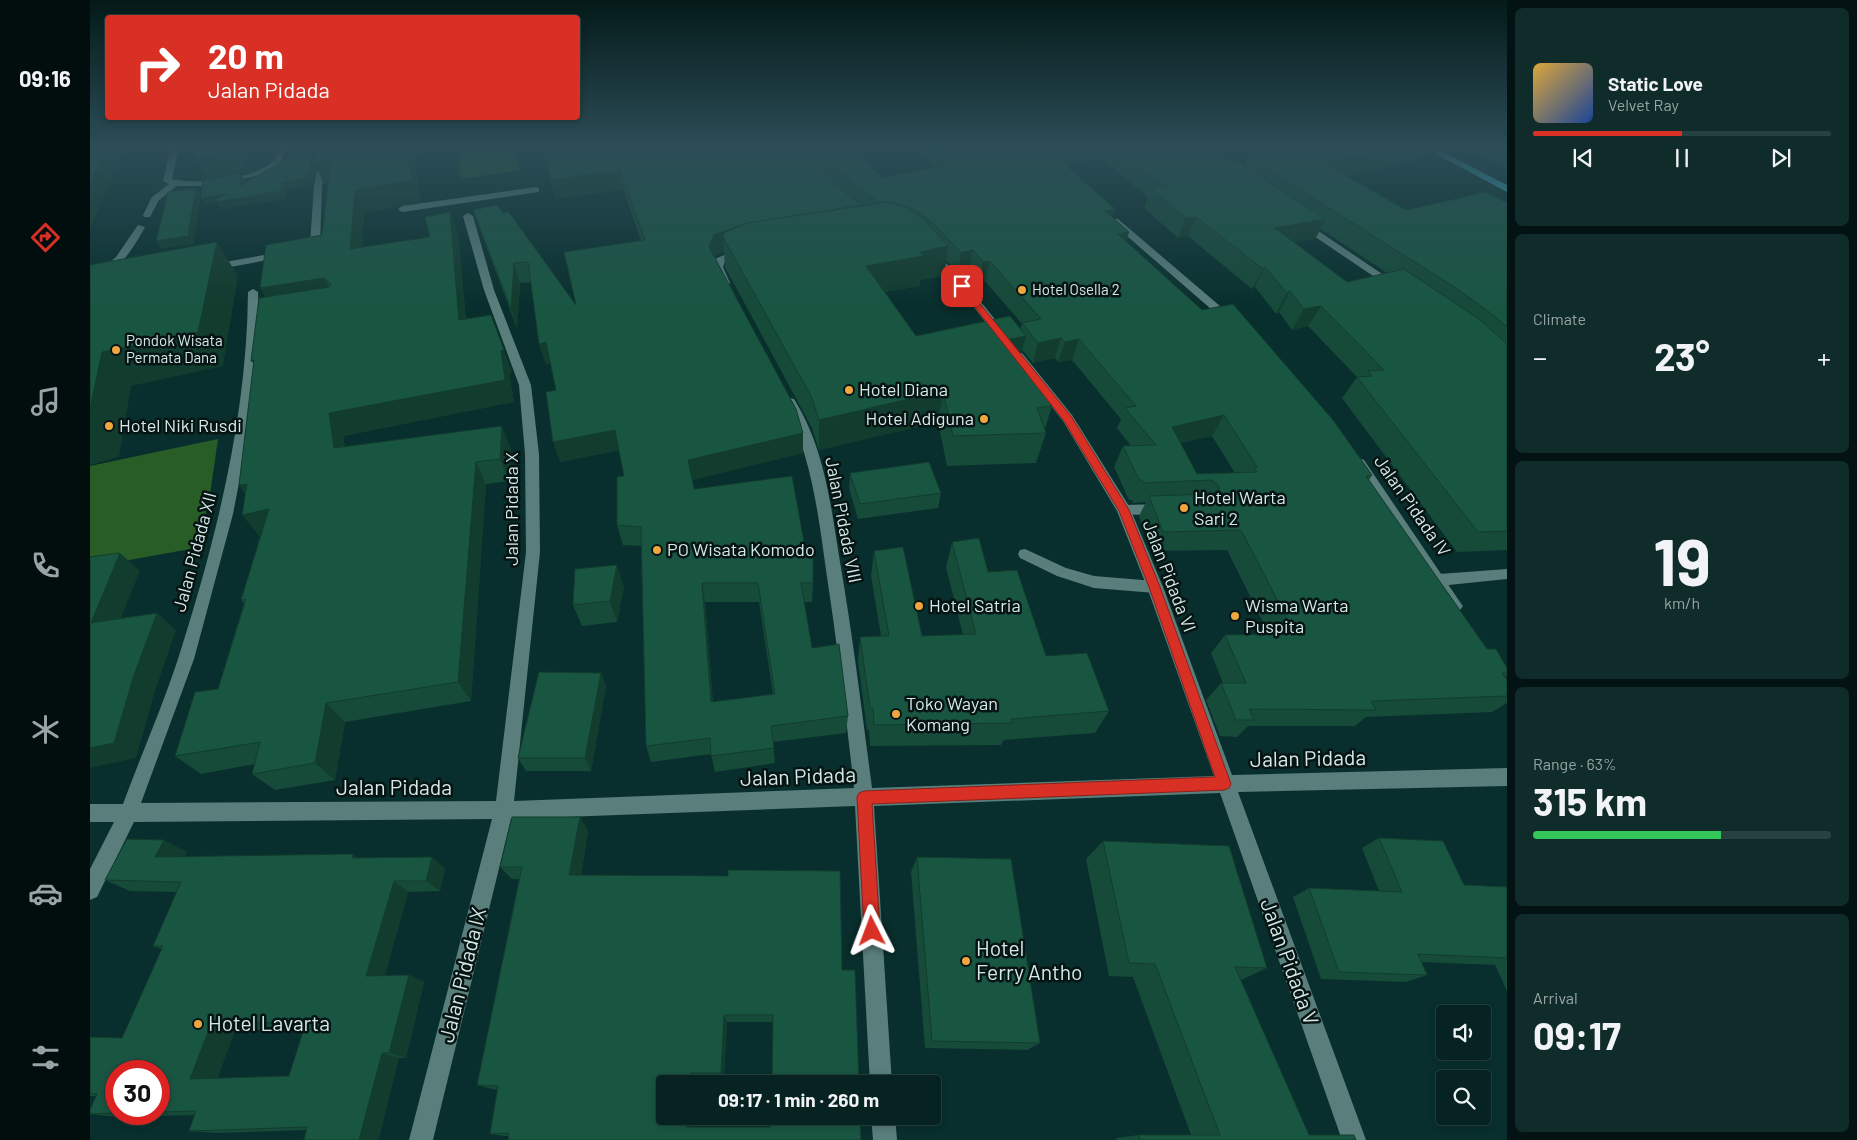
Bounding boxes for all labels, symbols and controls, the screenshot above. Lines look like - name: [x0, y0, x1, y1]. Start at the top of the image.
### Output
- text: 20 m: [208, 34, 284, 76]
- icon: right: [125, 35, 190, 100]
- text: 09:16: [19, 65, 71, 91]
- text: Static Love: [1608, 72, 1703, 95]
- text: Jalan Pidada: [208, 76, 330, 102]
- text: Velvet Ray: [1608, 95, 1679, 114]
- icon: previous: [1569, 144, 1597, 172]
- icon: pause: [1668, 144, 1696, 172]
- icon: next: [1767, 144, 1795, 172]
- icon: directions: [28, 220, 63, 255]
- pin: [941, 265, 983, 307]
- icon: arrive: [948, 272, 976, 300]
- place label: Hotel Osella 2: [1032, 280, 1120, 298]
- marker: Hotel Osella 2: [1016, 284, 1028, 296]
- text: Climate: [1533, 309, 1586, 328]
- place label: Pondok Wisata Permata Dana: [126, 331, 223, 366]
- text: 23°: [1654, 333, 1710, 379]
- text: −: [1533, 340, 1547, 374]
- text: +: [1817, 340, 1831, 374]
- marker: Pondok Wisata Permata Dana: [110, 344, 122, 356]
- place label: Hotel Diana: [859, 378, 948, 400]
- icon: music: [28, 384, 63, 419]
- marker: Hotel Diana: [843, 384, 855, 396]
- place label: Hotel Adiguna: [866, 407, 974, 429]
- marker: Hotel Adiguna: [978, 413, 990, 425]
- place label: Hotel Niki Rusdi: [119, 414, 242, 436]
- marker: Hotel Niki Rusdi: [103, 420, 115, 432]
- street label: Jalan Pidada IV: [1370, 451, 1456, 561]
- street label: Jalan Pidada X: [500, 452, 522, 566]
- street label: Jalan Pidada VIII: [821, 455, 867, 585]
- place label: Hotel Warta Sari 2: [1194, 486, 1286, 529]
- street label: Jalan Pidada XII: [167, 489, 221, 614]
- marker: Hotel Warta Sari 2: [1178, 502, 1190, 514]
- street label: Jalan Pidada VI: [1138, 516, 1201, 635]
- text: 19: [1653, 521, 1711, 599]
- place label: PO Wisata Komodo: [667, 538, 815, 560]
- marker: PO Wisata Komodo: [651, 544, 663, 556]
- icon: phone: [28, 548, 63, 583]
- text: km/h: [1664, 593, 1700, 612]
- place label: Hotel Satria: [929, 594, 1021, 616]
- place label: Wisma Warta Puspita: [1245, 594, 1348, 637]
- marker: Hotel Satria: [913, 600, 925, 612]
- marker: Wisma Warta Puspita: [1229, 610, 1241, 622]
- place label: Toko Wayan Komang: [906, 692, 998, 735]
- marker: Toko Wayan Komang: [890, 708, 902, 720]
- icon: climate: [28, 712, 63, 747]
- street label: Jalan Pidada: [1250, 744, 1366, 771]
- text: Range · 63%: [1533, 754, 1617, 773]
- street label: Jalan Pidada: [739, 761, 856, 790]
- street label: Jalan Pidada: [336, 774, 452, 799]
- text: 315 km: [1533, 778, 1647, 824]
- icon: car: [28, 876, 63, 911]
- street label: Jalan Pidada V: [1256, 895, 1325, 1028]
- position arrow: [845, 904, 897, 956]
- street label: Jalan Pidada IX: [433, 905, 490, 1045]
- place label: Hotel Ferry Antho: [976, 935, 1082, 984]
- marker: Hotel Ferry Antho: [960, 955, 972, 967]
- text: Arrival: [1533, 988, 1578, 1007]
- map controls: [1436, 1005, 1491, 1125]
- button: sound: [1436, 1005, 1491, 1060]
- place label: Hotel Lavarta: [208, 1010, 330, 1035]
- text: 09:17: [1533, 1012, 1621, 1058]
- marker: Hotel Lavarta: [192, 1018, 204, 1030]
- icon: filters: [28, 1040, 63, 1075]
- speed limit sign: 30: [105, 1060, 170, 1125]
- button: search: [1436, 1070, 1491, 1125]
- text: 09:17 · 1 min · 260 m: [718, 1088, 879, 1111]

